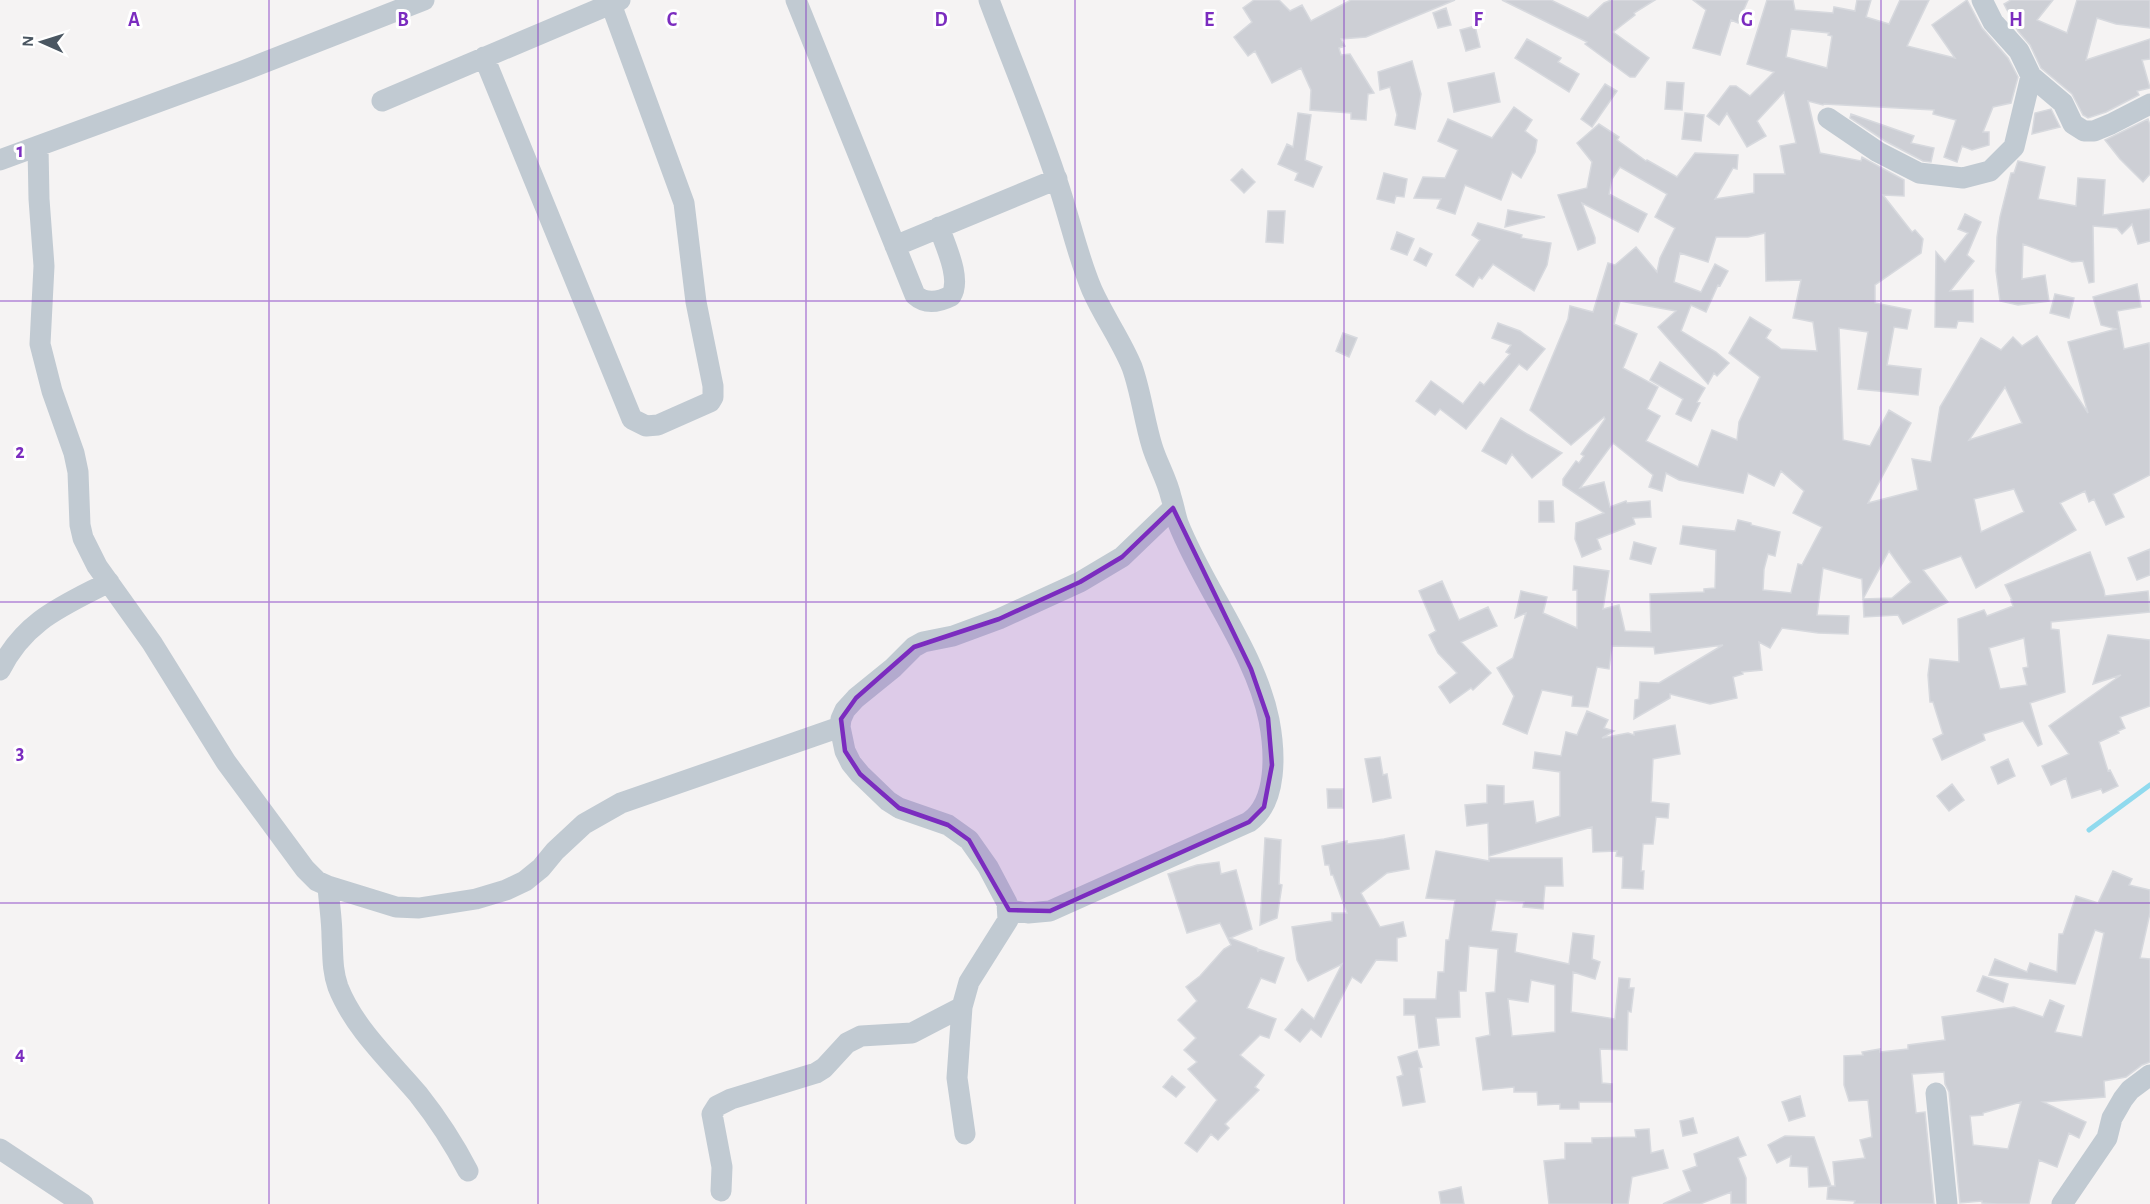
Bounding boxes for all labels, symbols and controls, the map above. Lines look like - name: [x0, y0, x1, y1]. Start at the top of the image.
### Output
- text: A: [128, 10, 140, 30]
- text: B: [397, 10, 409, 30]
- text: C: [667, 10, 678, 30]
- text: D: [934, 10, 948, 30]
- text: E: [1204, 10, 1214, 30]
- text: F: [1473, 10, 1483, 30]
- text: G: [1741, 10, 1753, 30]
- text: H: [2009, 10, 2023, 30]
- north arrow: [12, 12, 72, 72]
- text: N: [20, 35, 36, 47]
- text: 1: [16, 141, 24, 161]
- text: 2: [15, 442, 25, 462]
- text: 3: [16, 743, 24, 763]
- text: 4: [15, 1044, 25, 1064]

